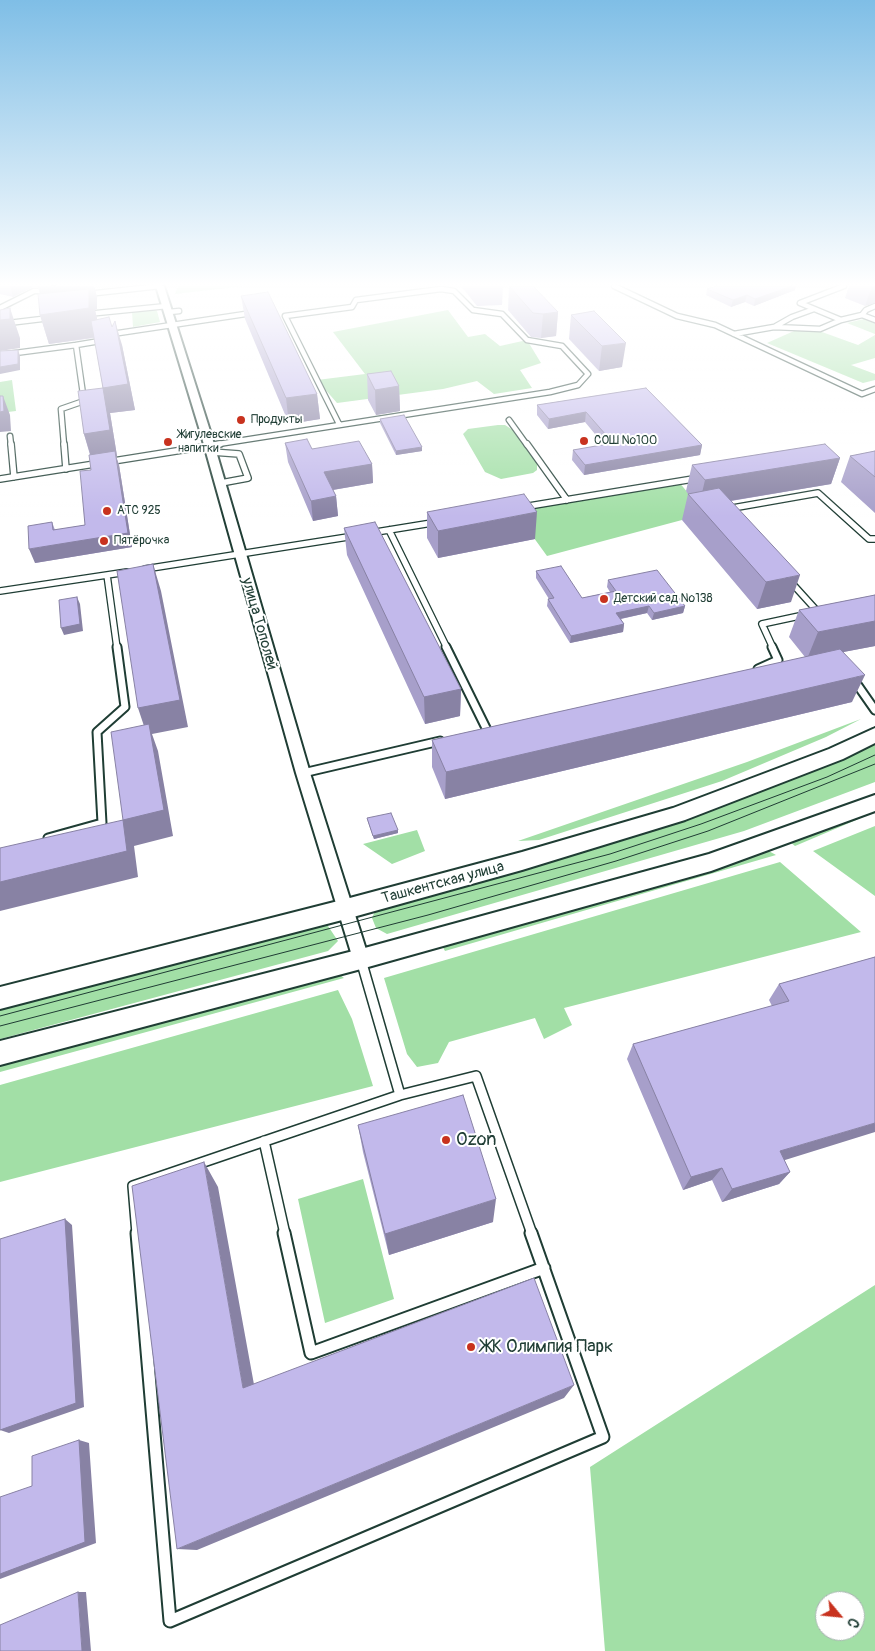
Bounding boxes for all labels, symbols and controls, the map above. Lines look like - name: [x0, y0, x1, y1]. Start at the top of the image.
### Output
- place label: Продукты: [251, 413, 303, 427]
- marker: Продукты: [235, 414, 247, 426]
- place label: Жигулевские напитки: [178, 428, 241, 456]
- place label: СОШ №100: [594, 434, 657, 448]
- marker: СОШ №100: [578, 435, 590, 447]
- marker: Жигулевские напитки: [162, 436, 174, 448]
- place label: АТС 925: [117, 504, 161, 518]
- marker: АТС 925: [101, 505, 113, 517]
- place label: Пятёрочка: [114, 534, 169, 548]
- marker: Пятёрочка: [98, 535, 110, 547]
- street label: улица Тополей: [237, 576, 281, 672]
- place label: Детский сад №138: [614, 592, 713, 606]
- marker: Детский сад №138: [598, 593, 610, 605]
- street label: Ташкентская улица: [380, 858, 506, 908]
- place label: Ozon: [456, 1129, 496, 1151]
- marker: Ozon: [440, 1134, 452, 1146]
- place label: ЖК Олимпия Парк: [481, 1336, 613, 1358]
- marker: ЖК Олимпия Парк: [465, 1341, 477, 1353]
- north arrow: [815, 1591, 865, 1641]
- text: С: [843, 1615, 862, 1631]

